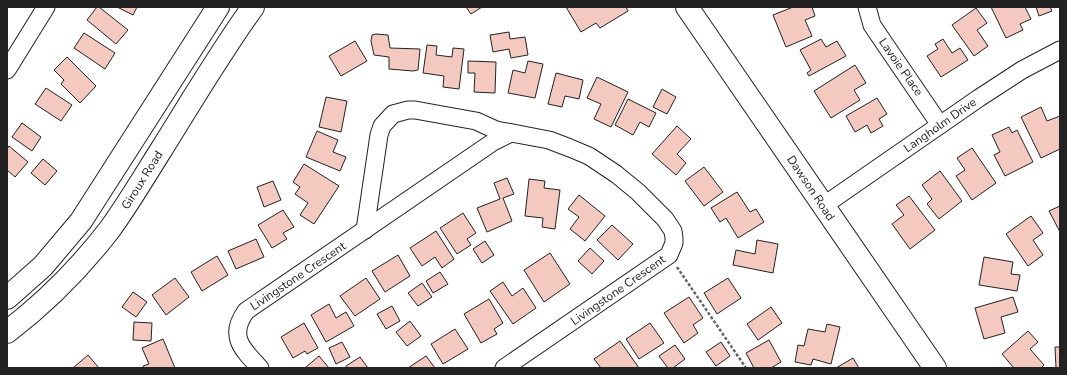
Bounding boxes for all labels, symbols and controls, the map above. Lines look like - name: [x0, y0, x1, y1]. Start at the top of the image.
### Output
- street label: Lavoie Place: [875, 35, 927, 99]
- street label: Langholm Drive: [900, 94, 980, 156]
- street label: Giroux Road: [118, 148, 166, 212]
- street label: Dawson Road: [783, 152, 839, 224]
- street label: Livingstone Crescent: [247, 238, 350, 314]
- street label: Livingstone Crescent: [567, 251, 669, 329]

